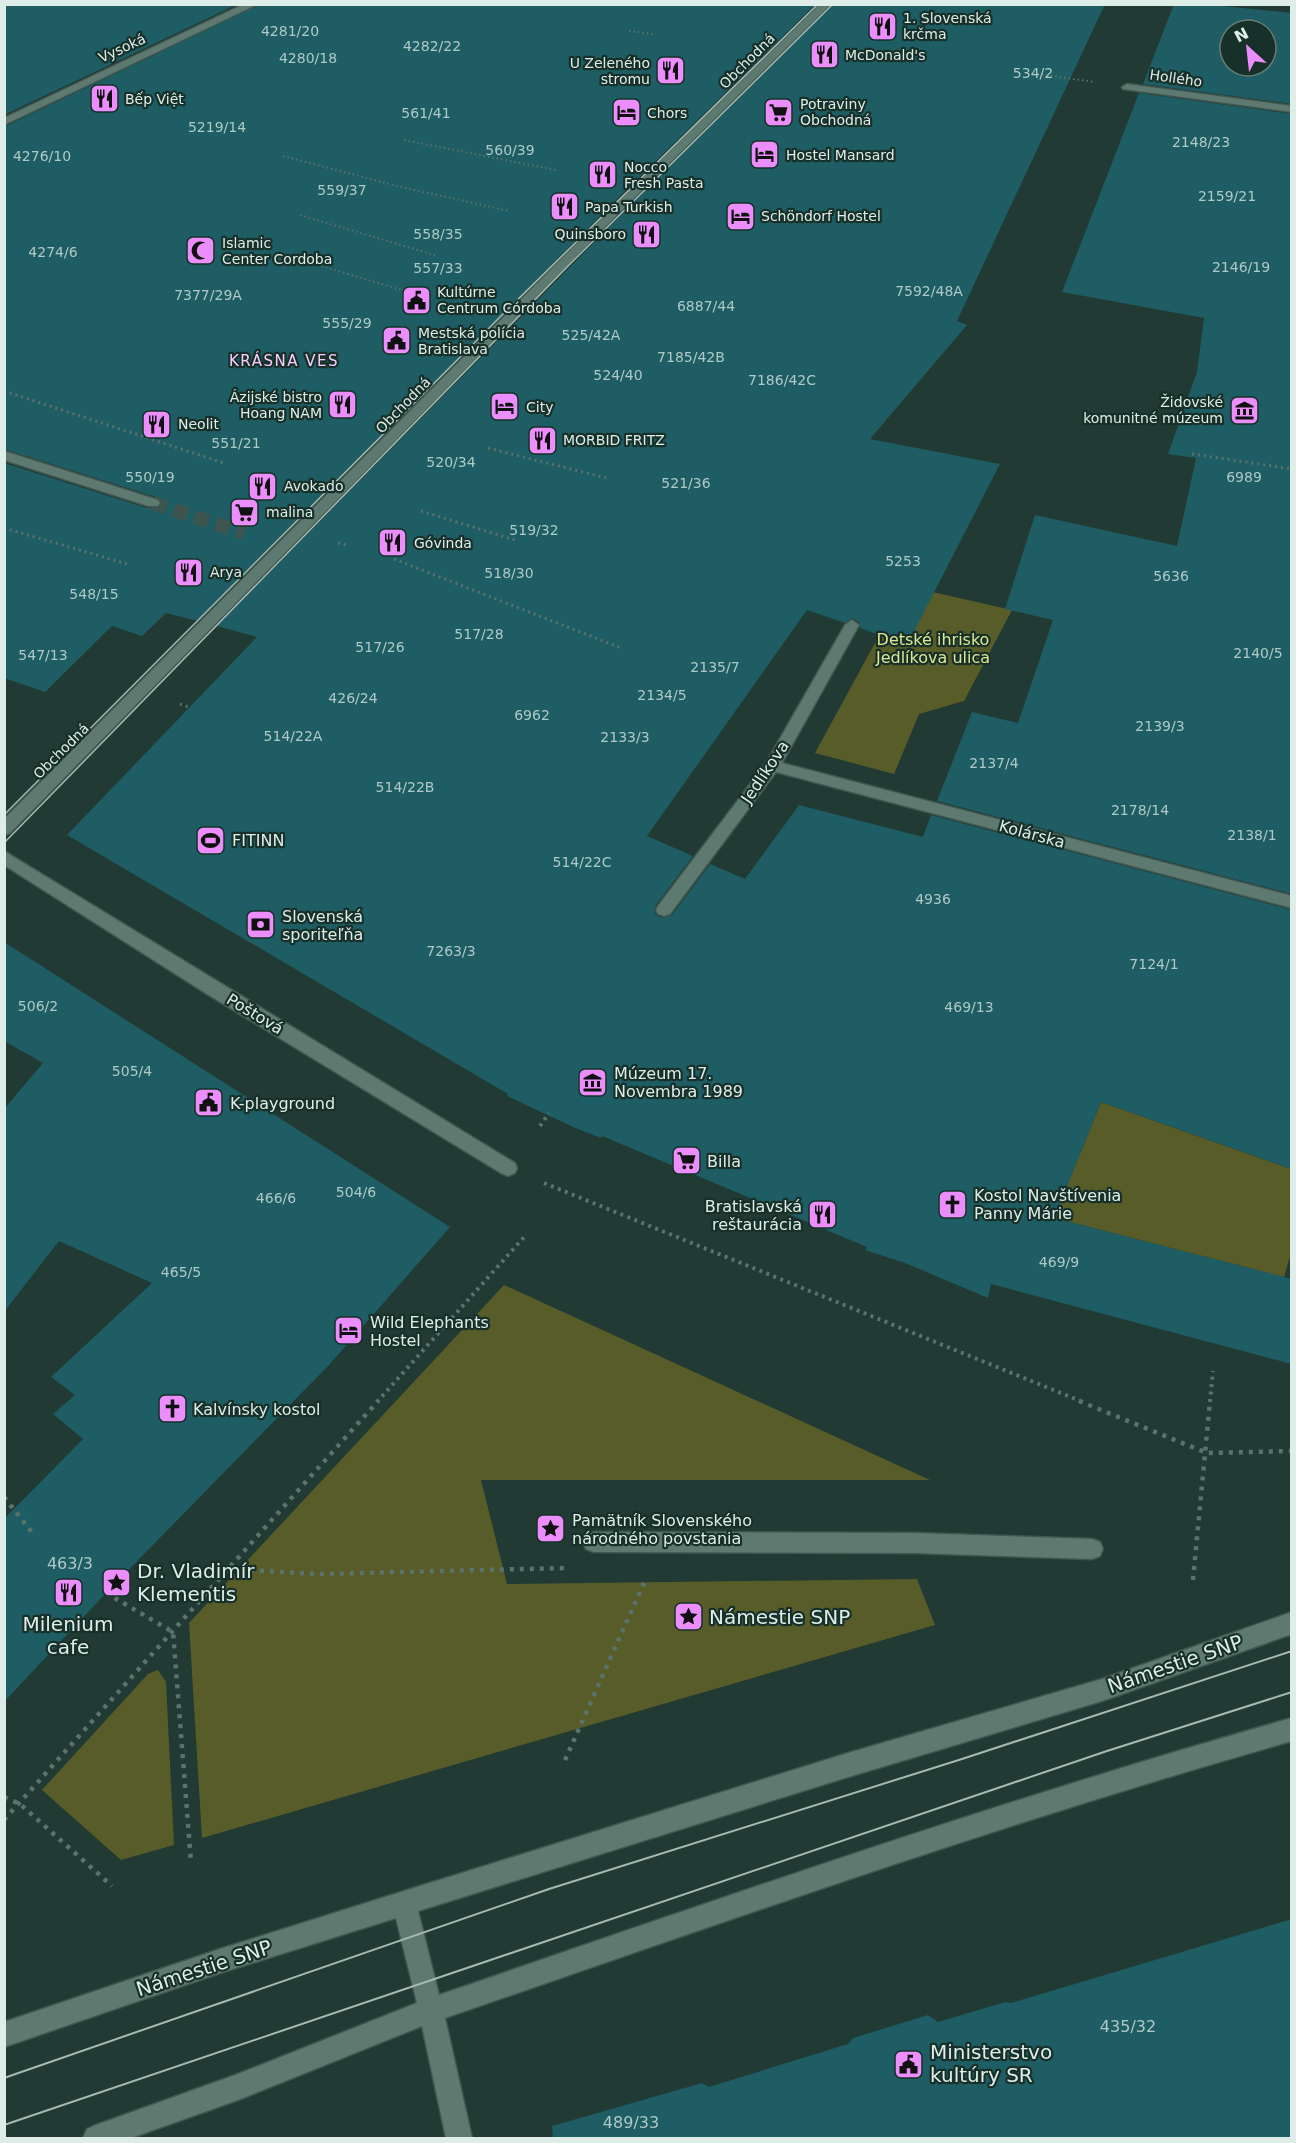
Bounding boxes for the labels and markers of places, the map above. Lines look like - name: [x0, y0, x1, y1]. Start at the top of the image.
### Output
- restaurant icon: 1. Slovenská krčma: [866, 10, 898, 42]
- place label: 1. Slovenská krčma: [903, 10, 992, 42]
- restaurant icon: McDonald's: [808, 39, 840, 71]
- place label: McDonald's: [845, 47, 926, 63]
- place label: U Zeleného stromu: [570, 55, 650, 87]
- restaurant icon: U Zeleného stromu: [655, 55, 687, 87]
- restaurant icon: Bếp Việt: [88, 83, 120, 115]
- place label: Bếp Việt: [125, 91, 184, 107]
- supermarket icon: Potraviny Obchodná: [763, 96, 795, 128]
- place label: Potraviny Obchodná: [800, 96, 871, 128]
- hotel icon: Chors: [610, 97, 642, 129]
- place label: Chors: [647, 105, 687, 121]
- hotel icon: Hostel Mansard: [749, 139, 781, 171]
- place label: Hostel Mansard: [786, 147, 895, 163]
- restaurant icon: Nocco Fresh Pasta: [587, 159, 619, 191]
- place label: Nocco Fresh Pasta: [624, 159, 703, 191]
- restaurant icon: Papa Turkish: [548, 191, 580, 223]
- place label: Papa Turkish: [585, 199, 673, 215]
- hotel icon: Schöndorf Hostel: [724, 200, 756, 232]
- place label: Schöndorf Hostel: [761, 208, 881, 224]
- restaurant icon: Quinsboro: [631, 218, 663, 250]
- place label: Quinsboro: [555, 226, 626, 242]
- mosque icon: Islamic Center Cordoba: [185, 235, 217, 267]
- place label: Islamic Center Cordoba: [222, 235, 332, 267]
- public building icon: Kultúrne Centrum Córdoba: [400, 284, 432, 316]
- place label: Kultúrne Centrum Córdoba: [437, 284, 561, 316]
- public building icon: Mestská polícia Bratislava: [381, 325, 413, 357]
- place label: Mestská polícia Bratislava: [418, 325, 525, 357]
- place label: Ázijské bistro Hoang NAM: [230, 389, 322, 421]
- restaurant icon: Ázijské bistro Hoang NAM: [327, 389, 359, 421]
- hotel icon: City: [489, 391, 521, 423]
- place label: Židovské komunitné múzeum: [1083, 393, 1223, 426]
- museum icon: Židovské komunitné múzeum: [1228, 394, 1260, 426]
- place label: City: [526, 399, 553, 415]
- restaurant icon: Neolit: [141, 408, 173, 440]
- place label: Neolit: [178, 416, 219, 432]
- restaurant icon: MORBID FRITZ: [526, 424, 558, 456]
- place label: MORBID FRITZ: [563, 432, 665, 448]
- restaurant icon: Avokado: [247, 470, 279, 502]
- place label: Avokado: [284, 478, 344, 494]
- supermarket icon: malina: [229, 496, 261, 528]
- place label: malina: [266, 504, 313, 520]
- restaurant icon: Góvinda: [377, 527, 409, 559]
- place label: Góvinda: [414, 535, 472, 551]
- restaurant icon: Arya: [173, 556, 205, 588]
- place label: Arya: [210, 564, 242, 580]
- sports icon: FITINN: [195, 824, 227, 856]
- place label: FITINN: [232, 831, 284, 850]
- place label: Slovenská sporiteľňa: [282, 907, 363, 944]
- bank icon: Slovenská sporiteľňa: [245, 909, 277, 941]
- place label: Múzeum 17. Novembra 1989: [614, 1064, 743, 1101]
- museum icon: Múzeum 17. Novembra 1989: [577, 1066, 609, 1098]
- public building icon: K-playground: [193, 1087, 225, 1119]
- place label: K-playground: [230, 1094, 335, 1113]
- supermarket icon: Billa: [670, 1145, 702, 1177]
- place label: Billa: [707, 1152, 741, 1171]
- place label: Kostol Navštívenia Panny Márie: [974, 1186, 1121, 1223]
- church icon: Kostol Navštívenia Panny Márie: [937, 1188, 969, 1220]
- place label: Bratislavská reštaurácia: [705, 1197, 802, 1234]
- restaurant icon: Bratislavská reštaurácia: [807, 1199, 839, 1231]
- place label: Wild Elephants Hostel: [370, 1313, 489, 1350]
- hotel icon: Wild Elephants Hostel: [333, 1315, 365, 1347]
- church icon: Kalvínsky kostol: [156, 1393, 188, 1425]
- place label: Kalvínsky kostol: [193, 1400, 320, 1419]
- place label: Pamätník Slovenského národného povstania: [572, 1511, 752, 1548]
- place icon: Pamätník Slovenského národného povstania: [535, 1513, 567, 1545]
- place label: Dr. Vladimír Klementis: [137, 1559, 255, 1606]
- place icon: Dr. Vladimír Klementis: [100, 1567, 132, 1599]
- restaurant icon: Milenium cafe: [52, 1577, 84, 1609]
- place icon: Námestie SNP: [672, 1601, 704, 1633]
- place label: Námestie SNP: [709, 1605, 850, 1629]
- place label: Milenium cafe: [22, 1612, 114, 1659]
- place label: Ministerstvo kultúry SR: [930, 2040, 1052, 2087]
- public building icon: Ministerstvo kultúry SR: [893, 2048, 925, 2080]

